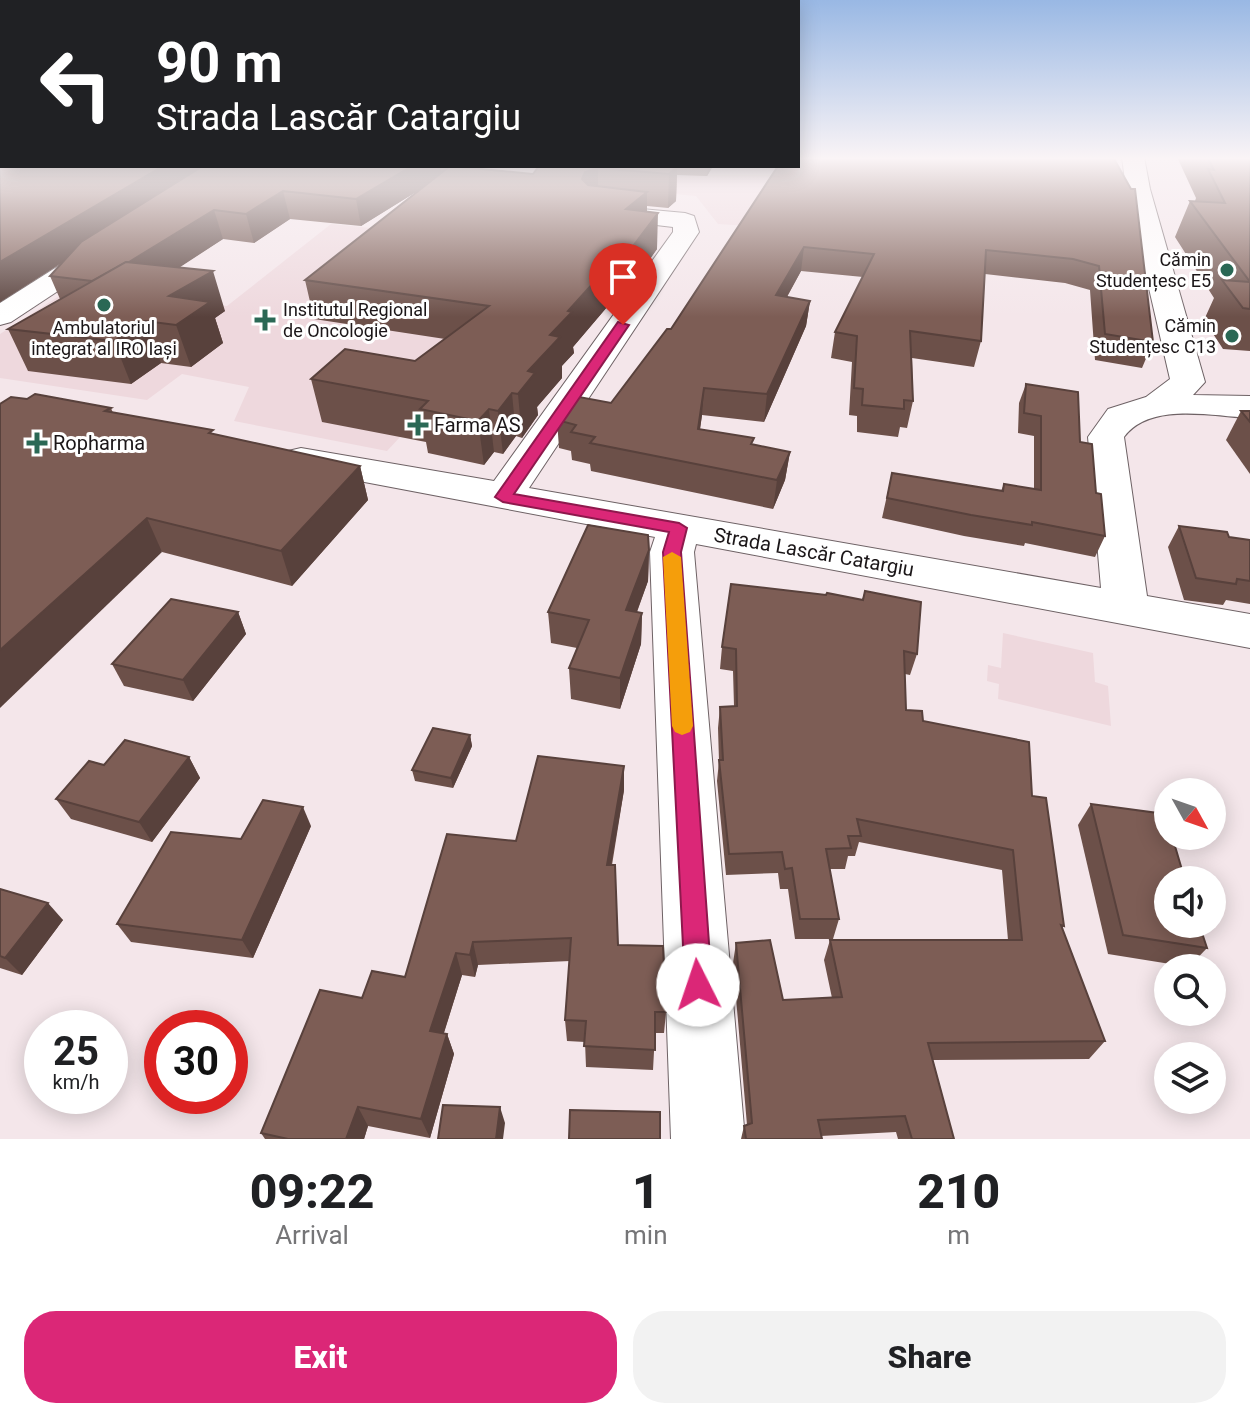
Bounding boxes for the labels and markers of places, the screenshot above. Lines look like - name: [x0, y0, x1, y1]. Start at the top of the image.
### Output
- pin: [589, 243, 657, 325]
- place label: Cămin Studențesc E5: [1096, 249, 1211, 292]
- marker: Cămin Studențesc E5: [1218, 261, 1236, 279]
- marker: Ambulatoriul integrat al IRO Iași: [95, 296, 113, 314]
- place label: Institutul Regional de Oncologie: [283, 299, 427, 341]
- marker: Institutul Regional de Oncologie: [254, 309, 276, 331]
- place label: Cămin Studențesc C13: [1089, 315, 1216, 358]
- place label: Ambulatoriul integrat al IRO Iași: [31, 317, 177, 360]
- marker: Cămin Studențesc C13: [1223, 327, 1241, 345]
- place label: Farma AS: [434, 413, 521, 437]
- marker: Farma AS: [409, 416, 427, 434]
- place label: Ropharma: [53, 431, 145, 455]
- marker: Ropharma: [28, 434, 46, 452]

